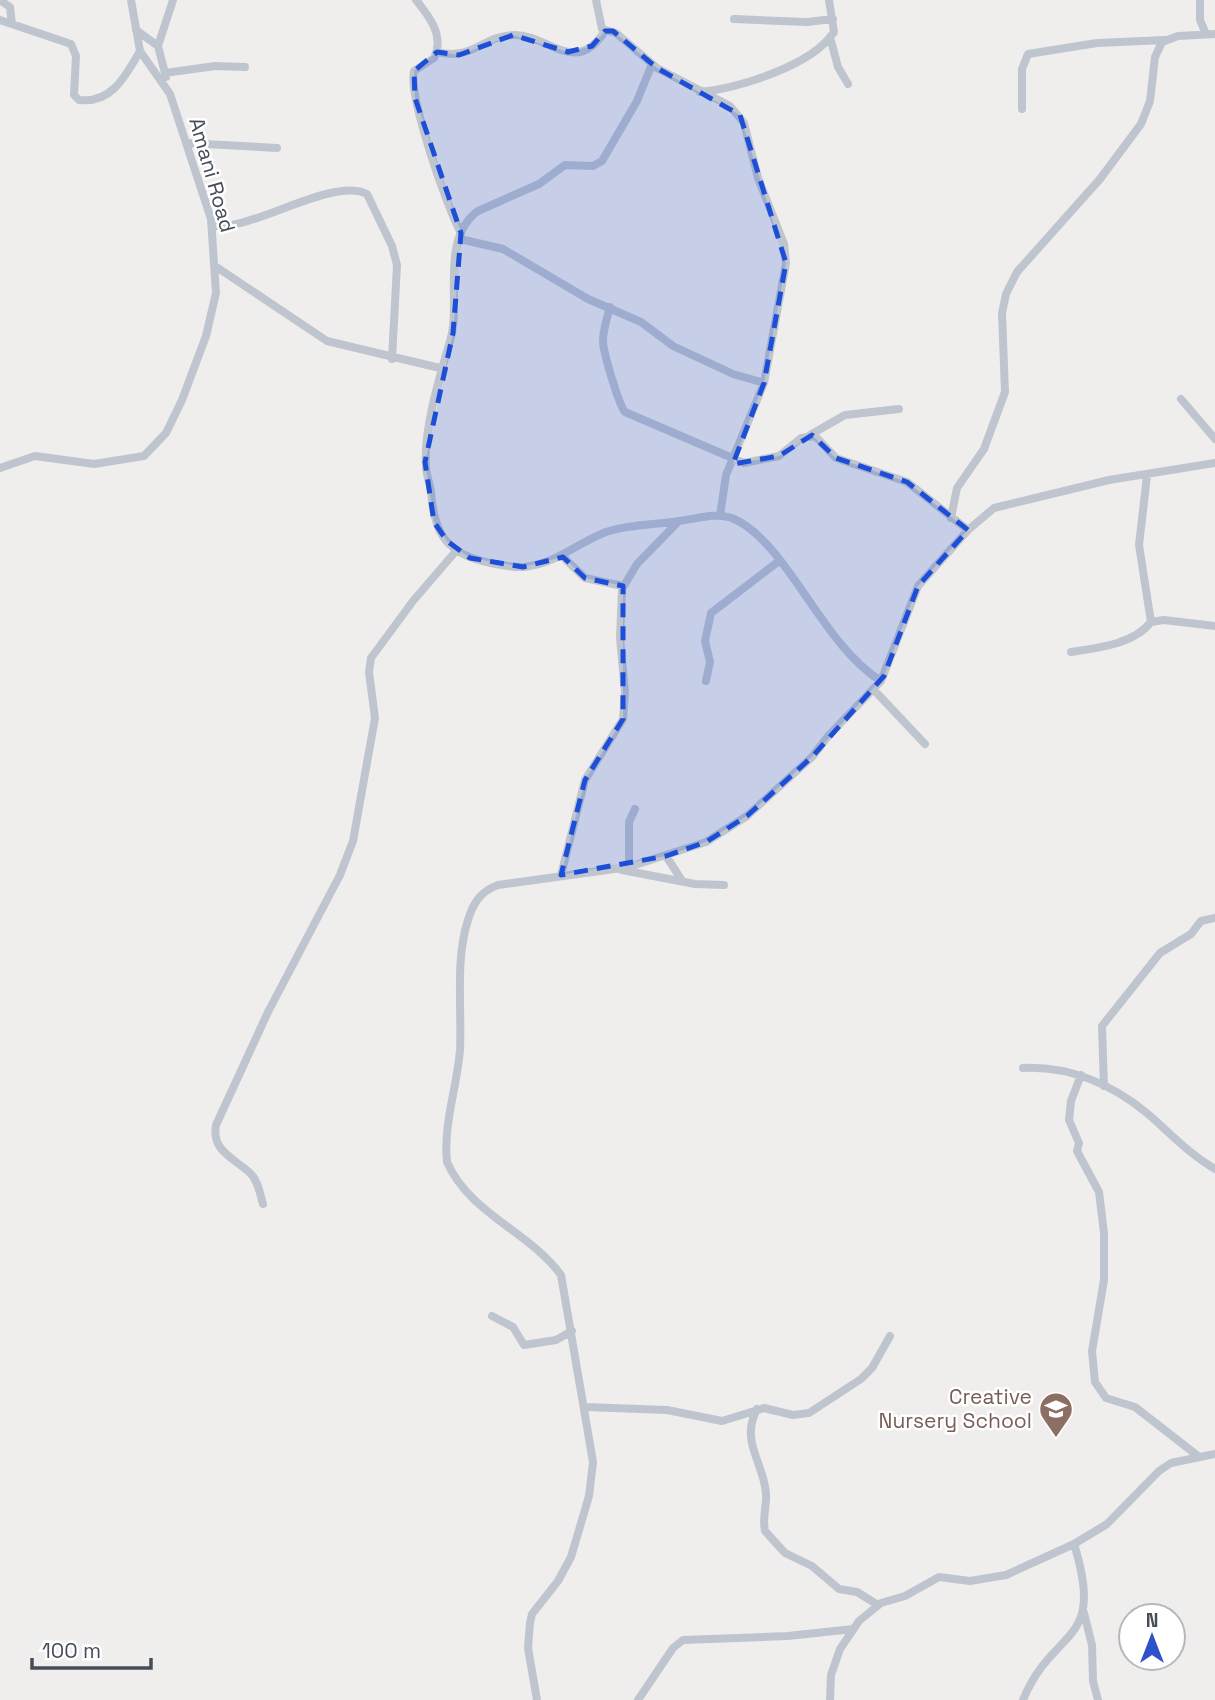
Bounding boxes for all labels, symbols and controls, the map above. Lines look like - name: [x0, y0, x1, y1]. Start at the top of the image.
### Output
- street label: Amani Road: [183, 114, 242, 235]
- place label: Creative Nursery School: [878, 1383, 1032, 1434]
- school or university icon: Creative Nursery School: [1037, 1390, 1075, 1439]
- north arrow: [1117, 1602, 1187, 1672]
- text: N: [1146, 1608, 1158, 1633]
- scale bar: [32, 1626, 150, 1670]
- text: 100 m: [42, 1637, 101, 1664]

